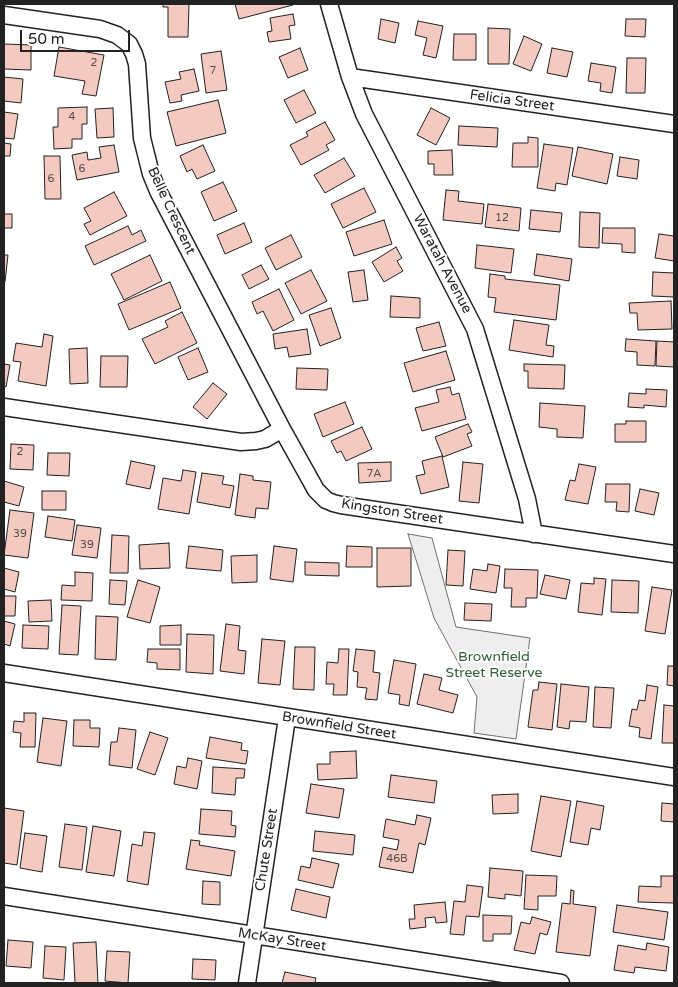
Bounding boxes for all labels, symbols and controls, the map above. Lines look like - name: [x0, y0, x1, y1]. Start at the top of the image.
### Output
- scale bar: [22, 20, 132, 52]
- text: 50 m: [28, 30, 65, 48]
- house number: 2: [91, 56, 97, 70]
- house number: 7: [210, 64, 216, 78]
- street label: Felicia Street: [469, 87, 555, 115]
- house number: 4: [69, 110, 75, 124]
- house number: 6: [79, 162, 85, 176]
- street label: Belle Crescent: [143, 165, 199, 257]
- house number: 6: [48, 172, 54, 186]
- street label: Waratah Avenue: [409, 211, 475, 317]
- house number: 12: [495, 211, 509, 225]
- house number: 2: [17, 445, 23, 459]
- house number: 7A: [366, 467, 382, 481]
- street label: Kingston Street: [340, 496, 444, 528]
- house number: 39: [13, 527, 27, 541]
- house number: 39: [80, 538, 94, 552]
- park label: Brownfield Street Reserve: [446, 649, 542, 682]
- street label: Brownfield Street: [281, 709, 397, 743]
- street label: Chute Street: [252, 807, 282, 893]
- house number: 46B: [386, 852, 408, 866]
- street label: McKay Street: [237, 925, 327, 955]

